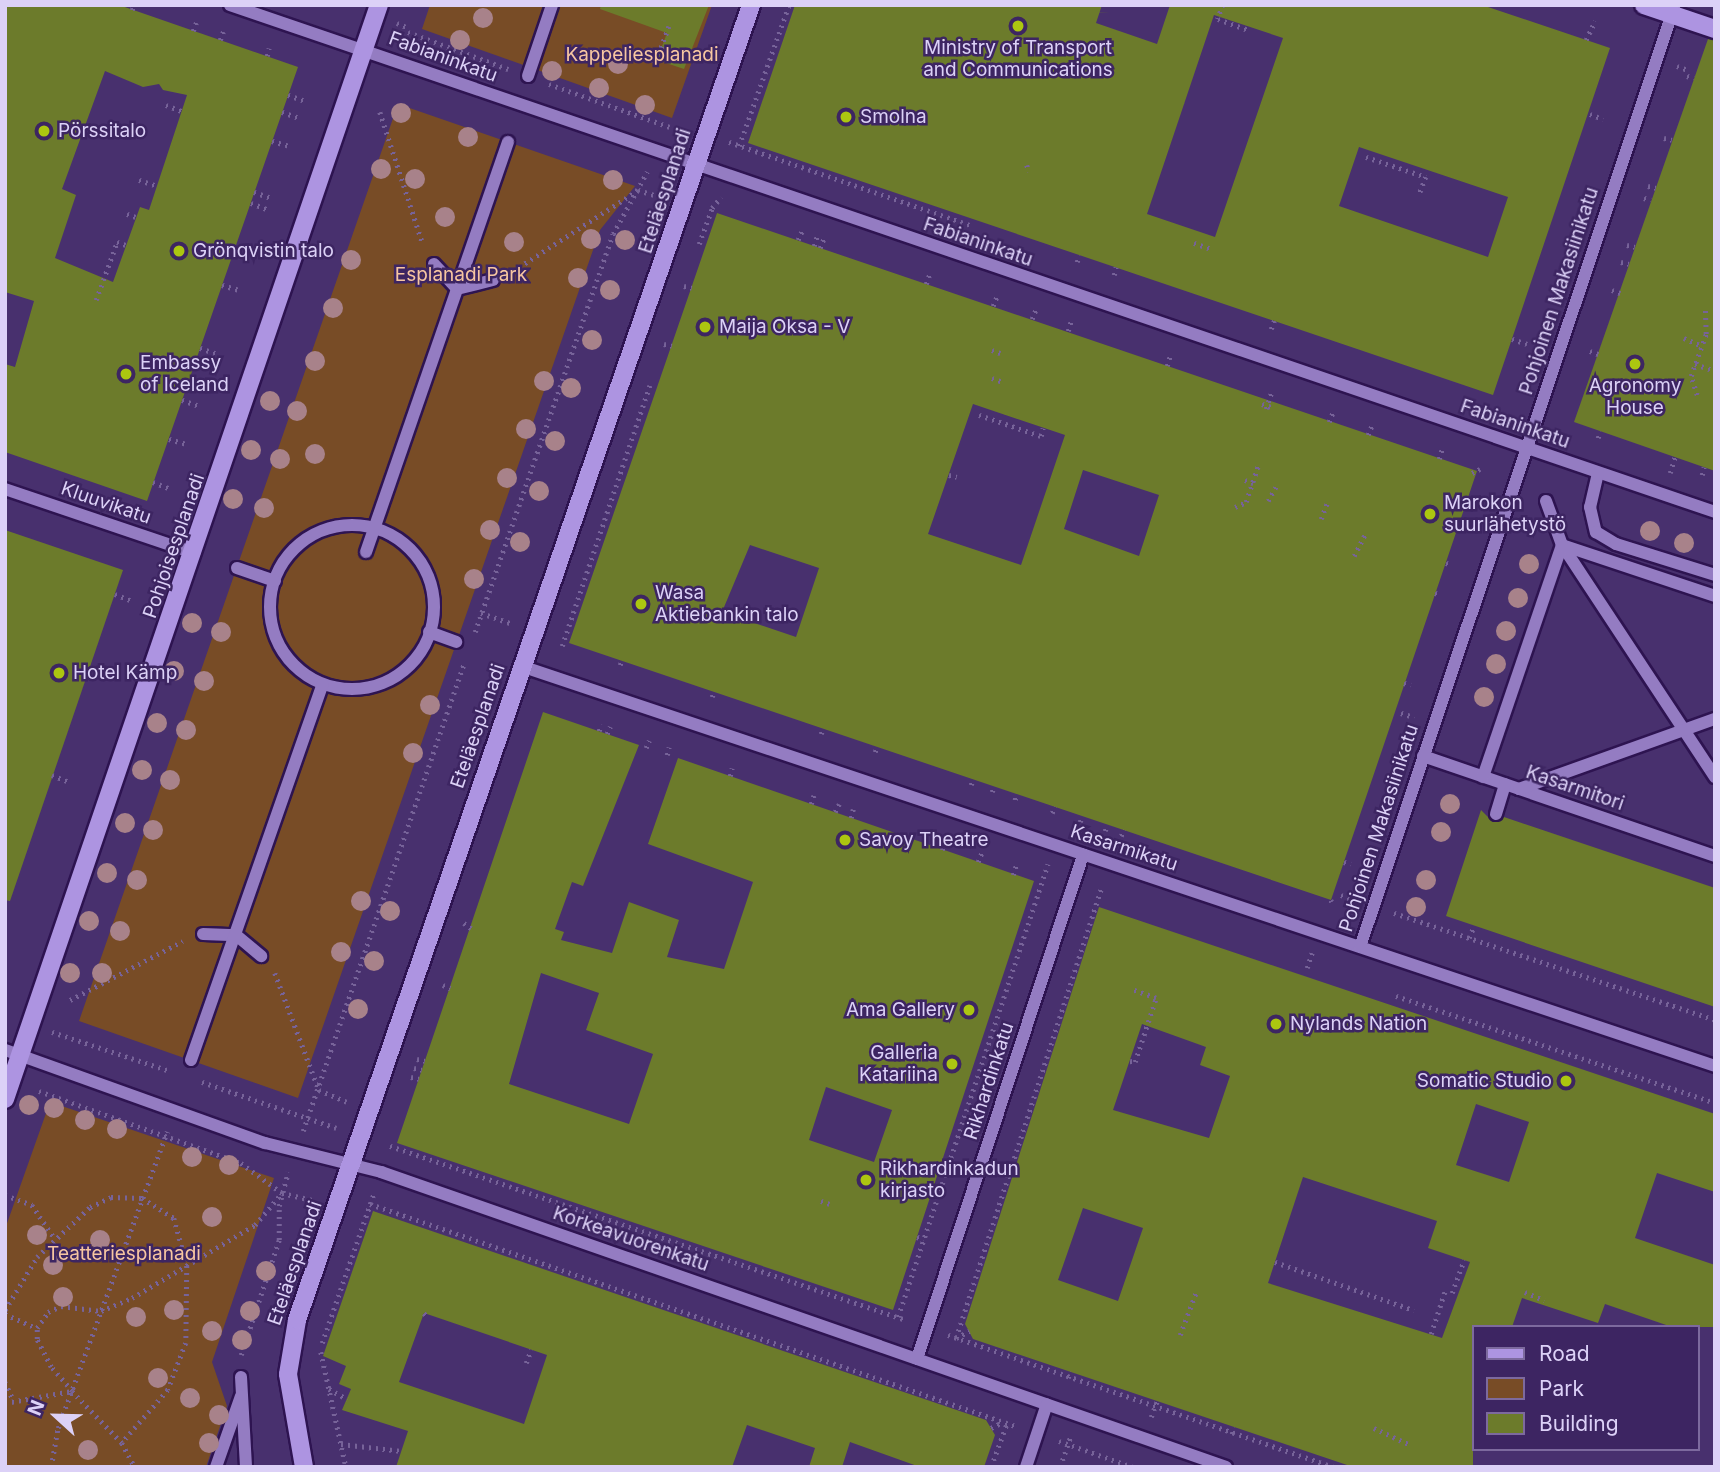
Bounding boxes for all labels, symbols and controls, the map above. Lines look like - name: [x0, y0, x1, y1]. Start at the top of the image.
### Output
- marker: Ministry of Transport and Communications: [1010, 18, 1026, 34]
- street label: Fabianinkatu: [386, 27, 500, 87]
- place label: Ministry of Transport and Communications: [923, 37, 1113, 81]
- park label: Kappeliesplanadi: [565, 44, 719, 66]
- place label: Smolna: [860, 106, 927, 128]
- marker: Smolna: [838, 109, 854, 125]
- place label: Pörssitalo: [58, 120, 146, 142]
- marker: Pörssitalo: [36, 123, 52, 139]
- street label: Eteläesplanadi: [634, 126, 696, 256]
- street label: Pohjoinen Makasiinikatu: [1515, 184, 1603, 398]
- street label: Fabianinkatu: [920, 213, 1036, 271]
- place label: Grönqvistin talo: [193, 240, 334, 262]
- marker: Grönqvistin talo: [171, 243, 187, 259]
- park label: Esplanadi Park: [395, 264, 527, 286]
- place label: Maija Oksa - V: [719, 316, 850, 338]
- marker: Maija Oksa - V: [697, 319, 713, 335]
- place label: Embassy of Iceland: [140, 352, 229, 396]
- marker: Agronomy House: [1627, 356, 1643, 372]
- marker: Embassy of Iceland: [118, 366, 134, 382]
- place label: Agronomy House: [1589, 375, 1681, 419]
- street label: Fabianinkatu: [1457, 395, 1573, 453]
- street label: Pohjoisesplanadi: [139, 471, 209, 621]
- street label: Kluuvikatu: [58, 477, 154, 529]
- place label: Marokon suurlähetystö: [1444, 492, 1566, 536]
- marker: Marokon suurlähetystö: [1422, 506, 1438, 522]
- place label: Wasa Aktiebankin talo: [655, 582, 799, 626]
- marker: Wasa Aktiebankin talo: [633, 596, 649, 612]
- street label: Eteläesplanadi: [446, 661, 510, 791]
- place label: Hotel Kämp: [73, 662, 177, 684]
- marker: Hotel Kämp: [51, 665, 67, 681]
- street label: Pohjoinen Makasiinikatu: [1335, 721, 1423, 935]
- street label: Kasarmitori: [1523, 761, 1627, 815]
- street label: Kasarmikatu: [1068, 820, 1180, 876]
- place label: Savoy Theatre: [859, 829, 988, 851]
- marker: Savoy Theatre: [837, 832, 853, 848]
- place label: Ama Gallery: [846, 999, 955, 1021]
- marker: Ama Gallery: [961, 1002, 977, 1018]
- place label: Nylands Nation: [1290, 1013, 1427, 1035]
- marker: Nylands Nation: [1268, 1016, 1284, 1032]
- street label: Rikhardinkatu: [959, 1019, 1019, 1143]
- place label: Galleria Katariina: [859, 1042, 938, 1086]
- marker: Galleria Katariina: [944, 1056, 960, 1072]
- place label: Somatic Studio: [1417, 1070, 1552, 1092]
- marker: Somatic Studio: [1558, 1073, 1574, 1089]
- place label: Rikhardinkadun kirjasto: [880, 1158, 1019, 1202]
- marker: Rikhardinkadun kirjasto: [858, 1172, 874, 1188]
- street label: Eteläesplanadi: [263, 1198, 327, 1328]
- street label: Korkeavuorenkatu: [550, 1202, 712, 1276]
- park label: Teatteriesplanadi: [47, 1243, 201, 1265]
- legend: [1472, 1325, 1699, 1451]
- text: Road: [1539, 1341, 1590, 1366]
- text: Park: [1539, 1376, 1584, 1401]
- north arrow: [21, 1381, 91, 1451]
- text: N: [23, 1397, 49, 1419]
- text: Building: [1539, 1411, 1619, 1436]

